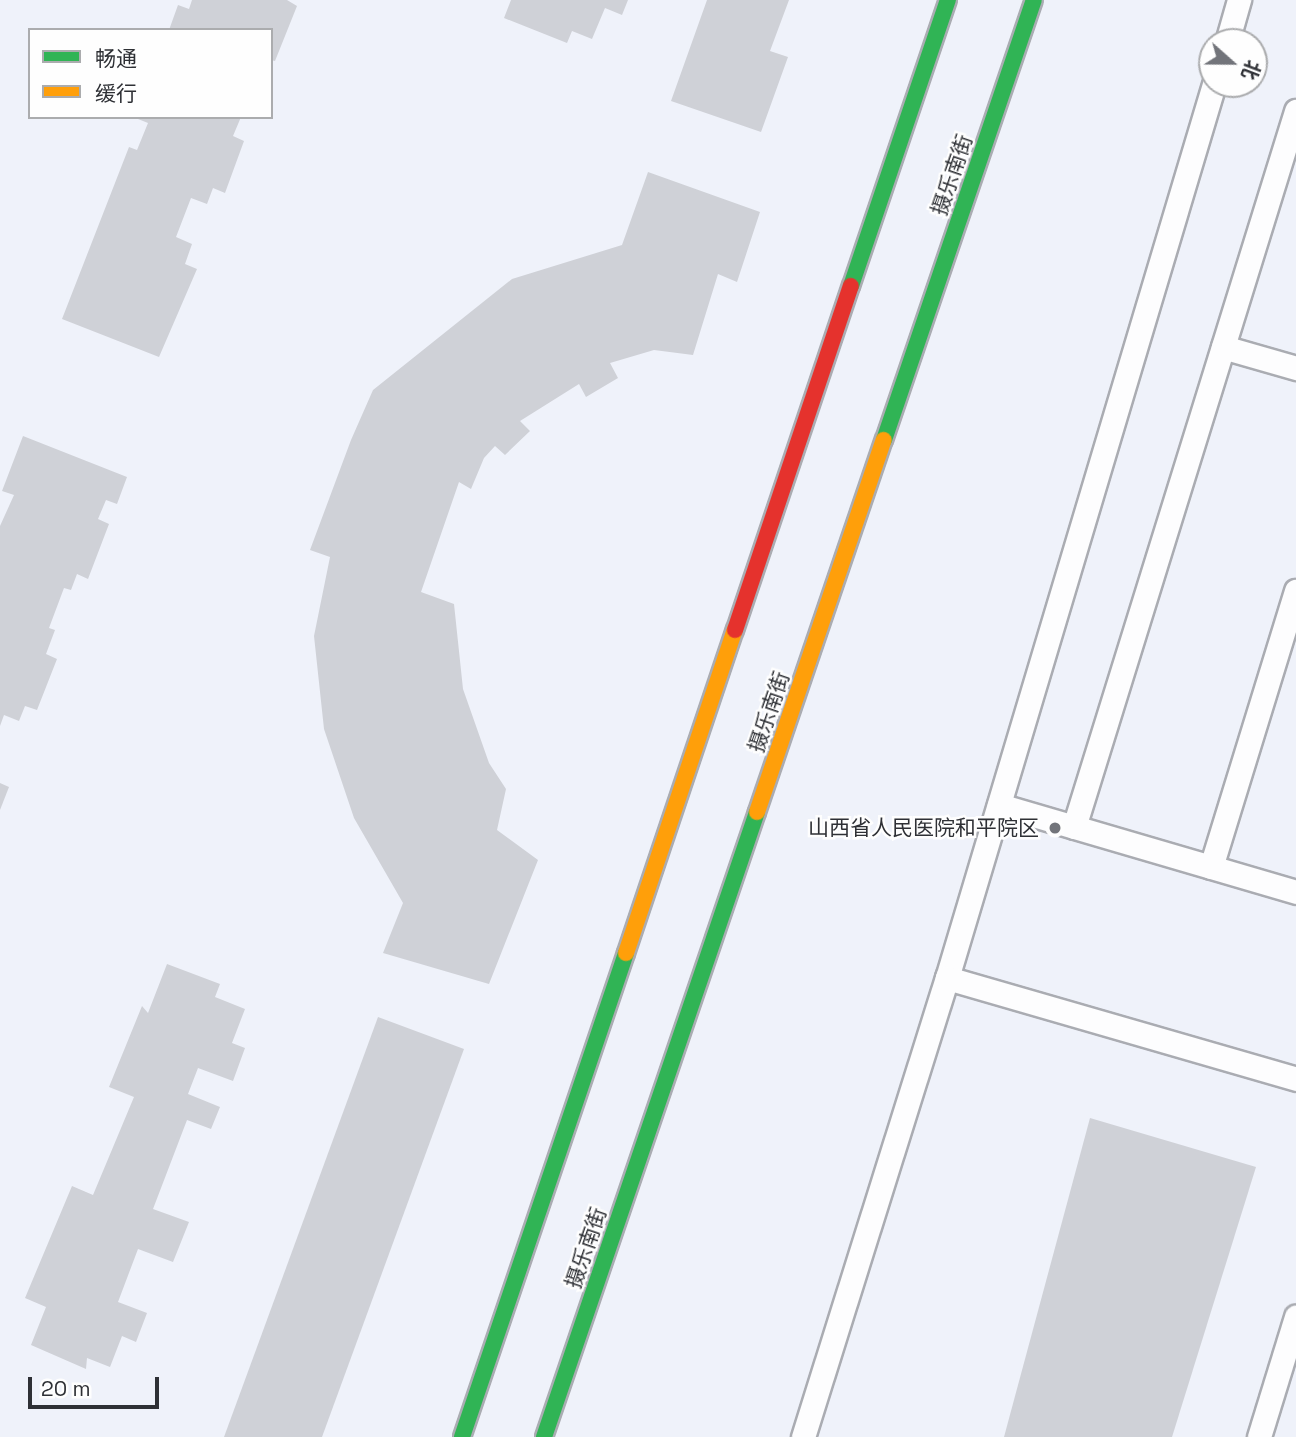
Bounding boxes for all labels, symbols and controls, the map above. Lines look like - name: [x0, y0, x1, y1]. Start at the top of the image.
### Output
- legend: [28, 28, 273, 119]
- north arrow: [1198, 28, 1268, 98]
- text: 畅通: [95, 45, 137, 72]
- text: 北: [1236, 57, 1266, 83]
- text: 缓行: [95, 80, 137, 107]
- street label: 摄乐南街: [926, 131, 978, 219]
- street label: 摄乐南街: [743, 668, 795, 756]
- place label: 山西省人民医院和平院区: [808, 815, 1039, 841]
- marker: 山西省人民医院和平院区: [1045, 818, 1065, 838]
- street label: 摄乐南街: [560, 1204, 612, 1292]
- scale bar: [32, 1364, 163, 1408]
- text: 20 m: [41, 1375, 91, 1402]

